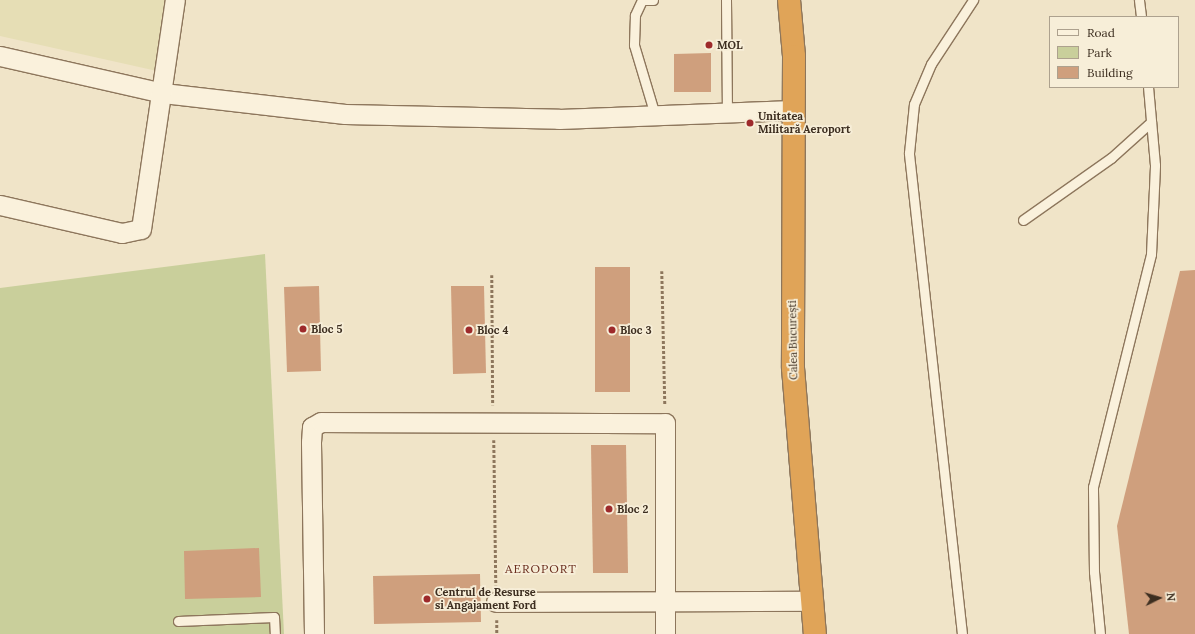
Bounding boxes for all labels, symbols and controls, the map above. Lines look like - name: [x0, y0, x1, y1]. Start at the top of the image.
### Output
- legend: [1049, 16, 1179, 88]
- text: Road: [1087, 25, 1115, 40]
- place label: MOL: [717, 38, 743, 52]
- marker: MOL: [704, 40, 714, 50]
- text: Park: [1087, 45, 1112, 60]
- text: Building: [1087, 65, 1133, 80]
- place label: Unitatea Militară Aeroport: [758, 110, 851, 136]
- marker: Unitatea Militară Aeroport: [745, 118, 755, 128]
- street label: Calea București: [786, 300, 800, 380]
- place label: Bloc 5: [311, 322, 342, 336]
- place label: Bloc 4: [477, 323, 508, 337]
- place label: Bloc 3: [620, 323, 652, 337]
- marker: Bloc 5: [298, 324, 308, 334]
- marker: Bloc 4: [464, 325, 474, 335]
- marker: Bloc 3: [607, 325, 617, 335]
- place label: Bloc 2: [617, 502, 648, 516]
- marker: Bloc 2: [604, 504, 614, 514]
- district label: AEROPORT: [505, 562, 577, 576]
- north arrow: [1139, 578, 1179, 618]
- place label: Centrul de Resurse si Angajament Ford: [435, 586, 536, 612]
- text: N: [1164, 592, 1178, 602]
- marker: Centrul de Resurse si Angajament Ford: [422, 594, 432, 604]

